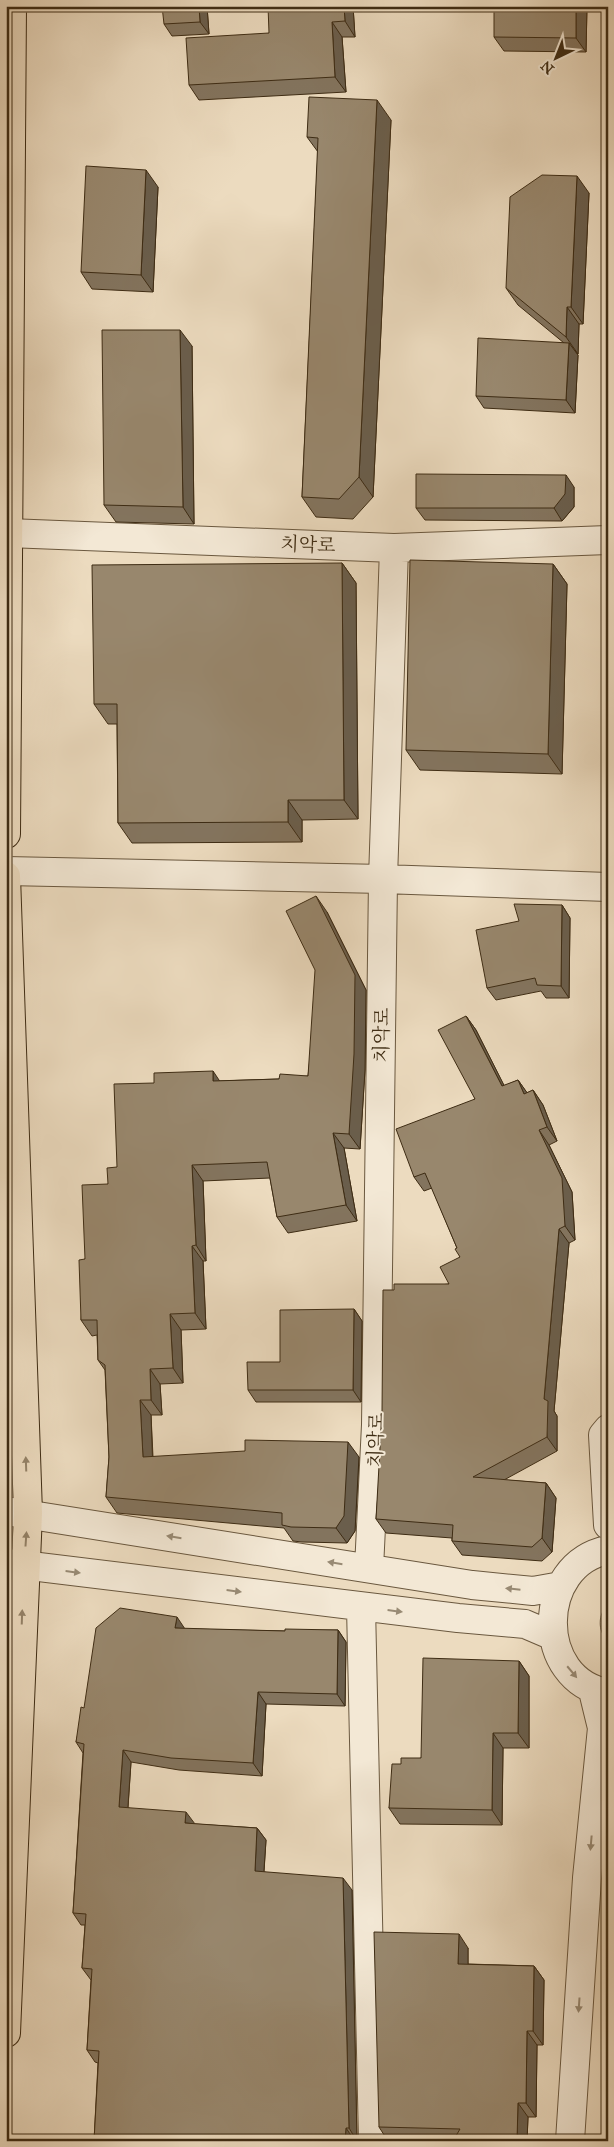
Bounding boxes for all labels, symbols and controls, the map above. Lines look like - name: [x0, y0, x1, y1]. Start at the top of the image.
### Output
- north arrow: [532, 32, 582, 82]
- text: N: [537, 57, 558, 77]
- street label: 치악로: [280, 532, 336, 557]
- street label: 치악로: [370, 1007, 393, 1063]
- street label: 치악로: [363, 1412, 388, 1468]
- one-way arrow: [22, 1456, 30, 1472]
- one-way arrow: [22, 1531, 30, 1547]
- one-way arrow: [166, 1532, 182, 1540]
- one-way arrow: [326, 1558, 342, 1566]
- one-way arrow: [65, 1568, 81, 1576]
- one-way arrow: [504, 1585, 520, 1593]
- one-way arrow: [226, 1587, 242, 1595]
- one-way arrow: [387, 1607, 403, 1615]
- one-way arrow: [19, 1608, 27, 1624]
- one-way arrow: [566, 1665, 577, 1678]
- one-way arrow: [586, 1835, 594, 1851]
- one-way arrow: [575, 1997, 583, 2013]

